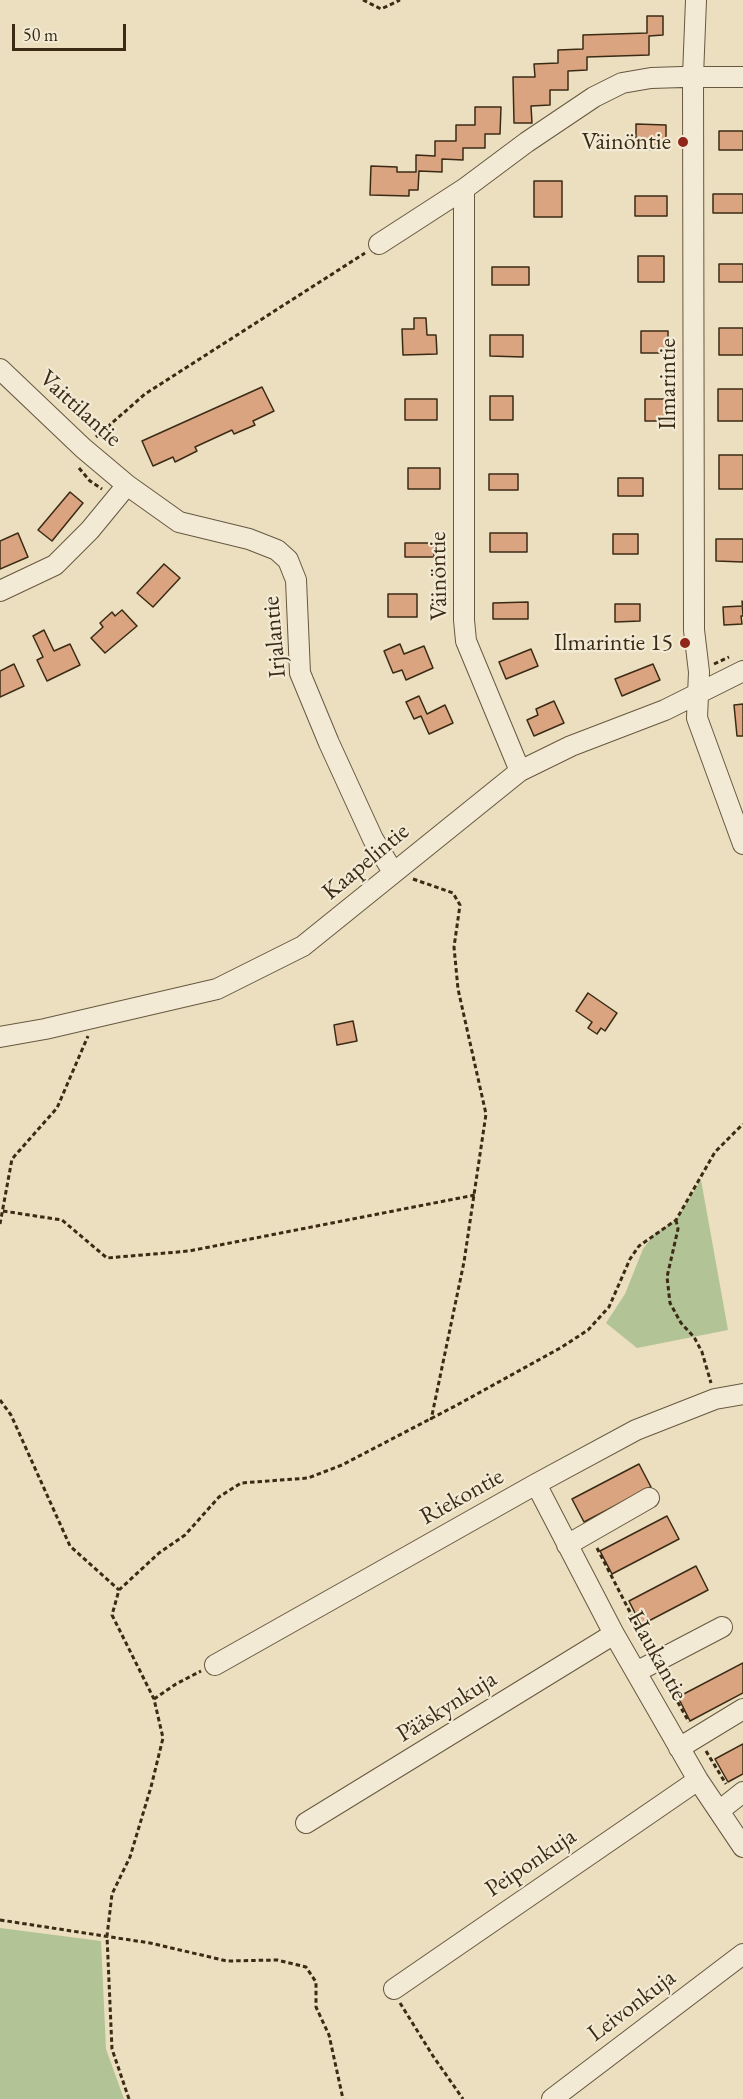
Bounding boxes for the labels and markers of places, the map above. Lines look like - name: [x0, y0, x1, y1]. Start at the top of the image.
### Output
- place label: Väinöntie: [582, 128, 671, 156]
- marker: Väinöntie: [676, 135, 690, 149]
- place label: Ilmarintie 15: [554, 629, 673, 657]
- marker: Ilmarintie 15: [678, 636, 692, 650]

